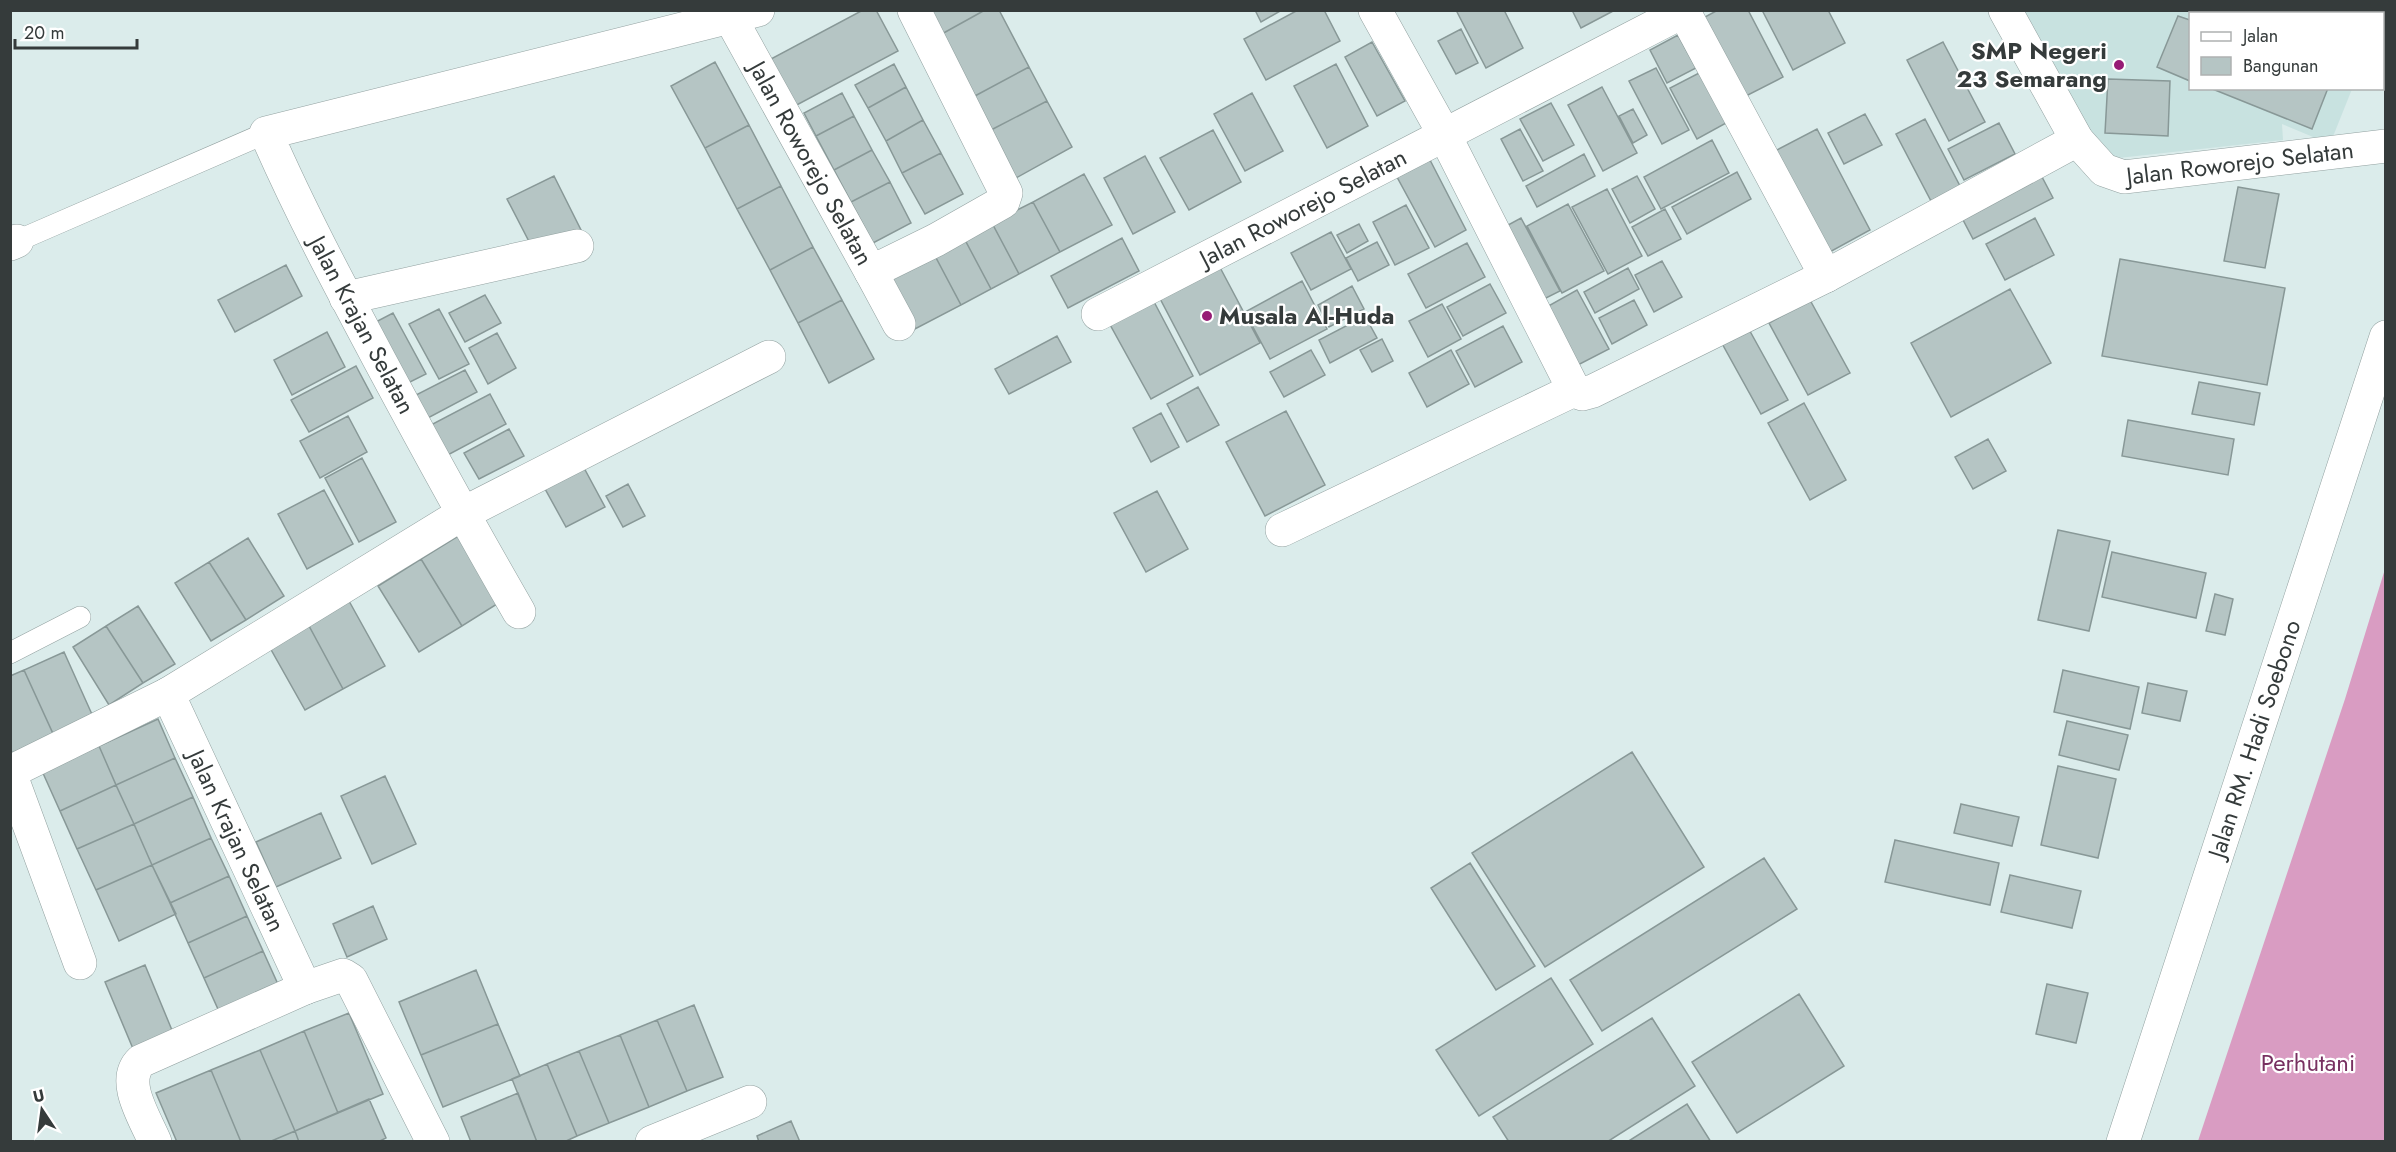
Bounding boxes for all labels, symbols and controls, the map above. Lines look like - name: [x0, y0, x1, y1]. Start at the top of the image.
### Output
- scale bar: [15, 12, 136, 50]
- legend: [2189, 12, 2384, 90]
- text: 20 m: [24, 20, 64, 46]
- text: Jalan: [2241, 23, 2278, 49]
- place label: SMP Negeri 23 Semarang: [1957, 33, 2107, 96]
- street label: Jalan Roworejo Selatan: [739, 52, 882, 272]
- text: Bangunan: [2243, 53, 2318, 79]
- marker: SMP Negeri 23 Semarang: [2112, 58, 2126, 72]
- street label: Jalan Roworejo Selatan: [2121, 132, 2356, 194]
- street label: Jalan Roworejo Selatan: [1191, 139, 1413, 277]
- street label: Jalan Krajan Selatan: [299, 227, 424, 420]
- place label: Musala Al-Huda: [1219, 298, 1395, 333]
- marker: Musala Al-Huda: [1200, 309, 1214, 323]
- street label: Jalan RM. Hadi Soebono: [2198, 615, 2309, 865]
- street label: Jalan Krajan Selatan: [178, 741, 294, 938]
- park label: Perhutani: [2261, 1045, 2355, 1080]
- north arrow: [12, 1080, 72, 1140]
- text: U: [31, 1083, 47, 1108]

